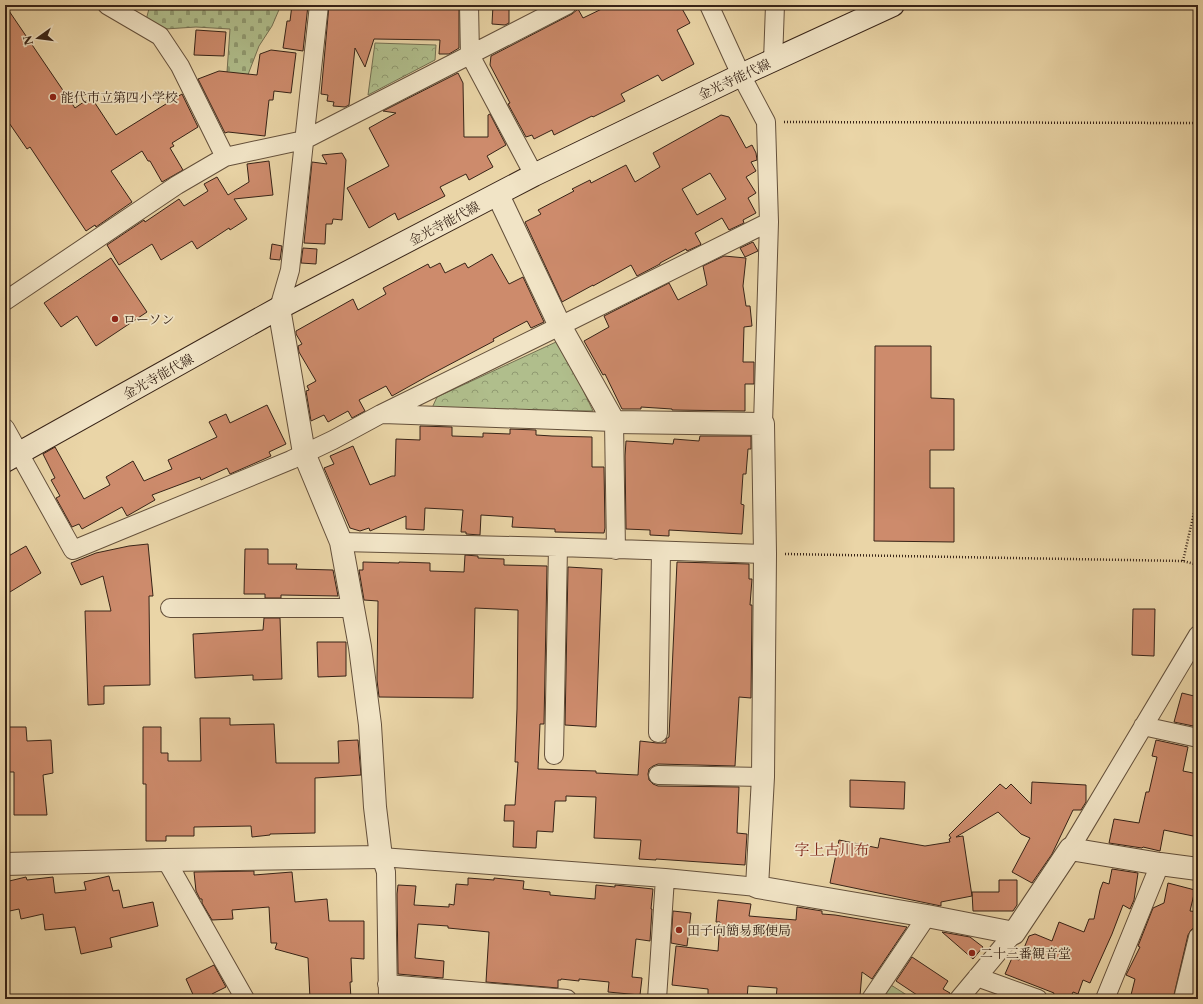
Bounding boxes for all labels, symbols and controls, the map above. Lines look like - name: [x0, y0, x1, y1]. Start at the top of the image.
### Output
- north arrow: [18, 18, 58, 58]
- text: N: [20, 34, 36, 47]
- street label: 金光寺能代線: [695, 55, 773, 103]
- place label: 能代市立第四小学校: [61, 89, 178, 105]
- marker: 能代市立第四小学校: [48, 92, 58, 102]
- street label: 金光寺能代線: [406, 198, 482, 248]
- place label: ローソン: [123, 311, 174, 327]
- marker: ローソン: [110, 314, 120, 324]
- street label: 金光寺能代線: [120, 350, 196, 402]
- district label: 字上古川布: [794, 840, 870, 859]
- place label: 田子向簡易郵便局: [687, 922, 791, 938]
- marker: 田子向簡易郵便局: [674, 925, 684, 935]
- place label: 二十三番観音堂: [980, 945, 1071, 961]
- marker: 二十三番観音堂: [967, 948, 977, 958]

